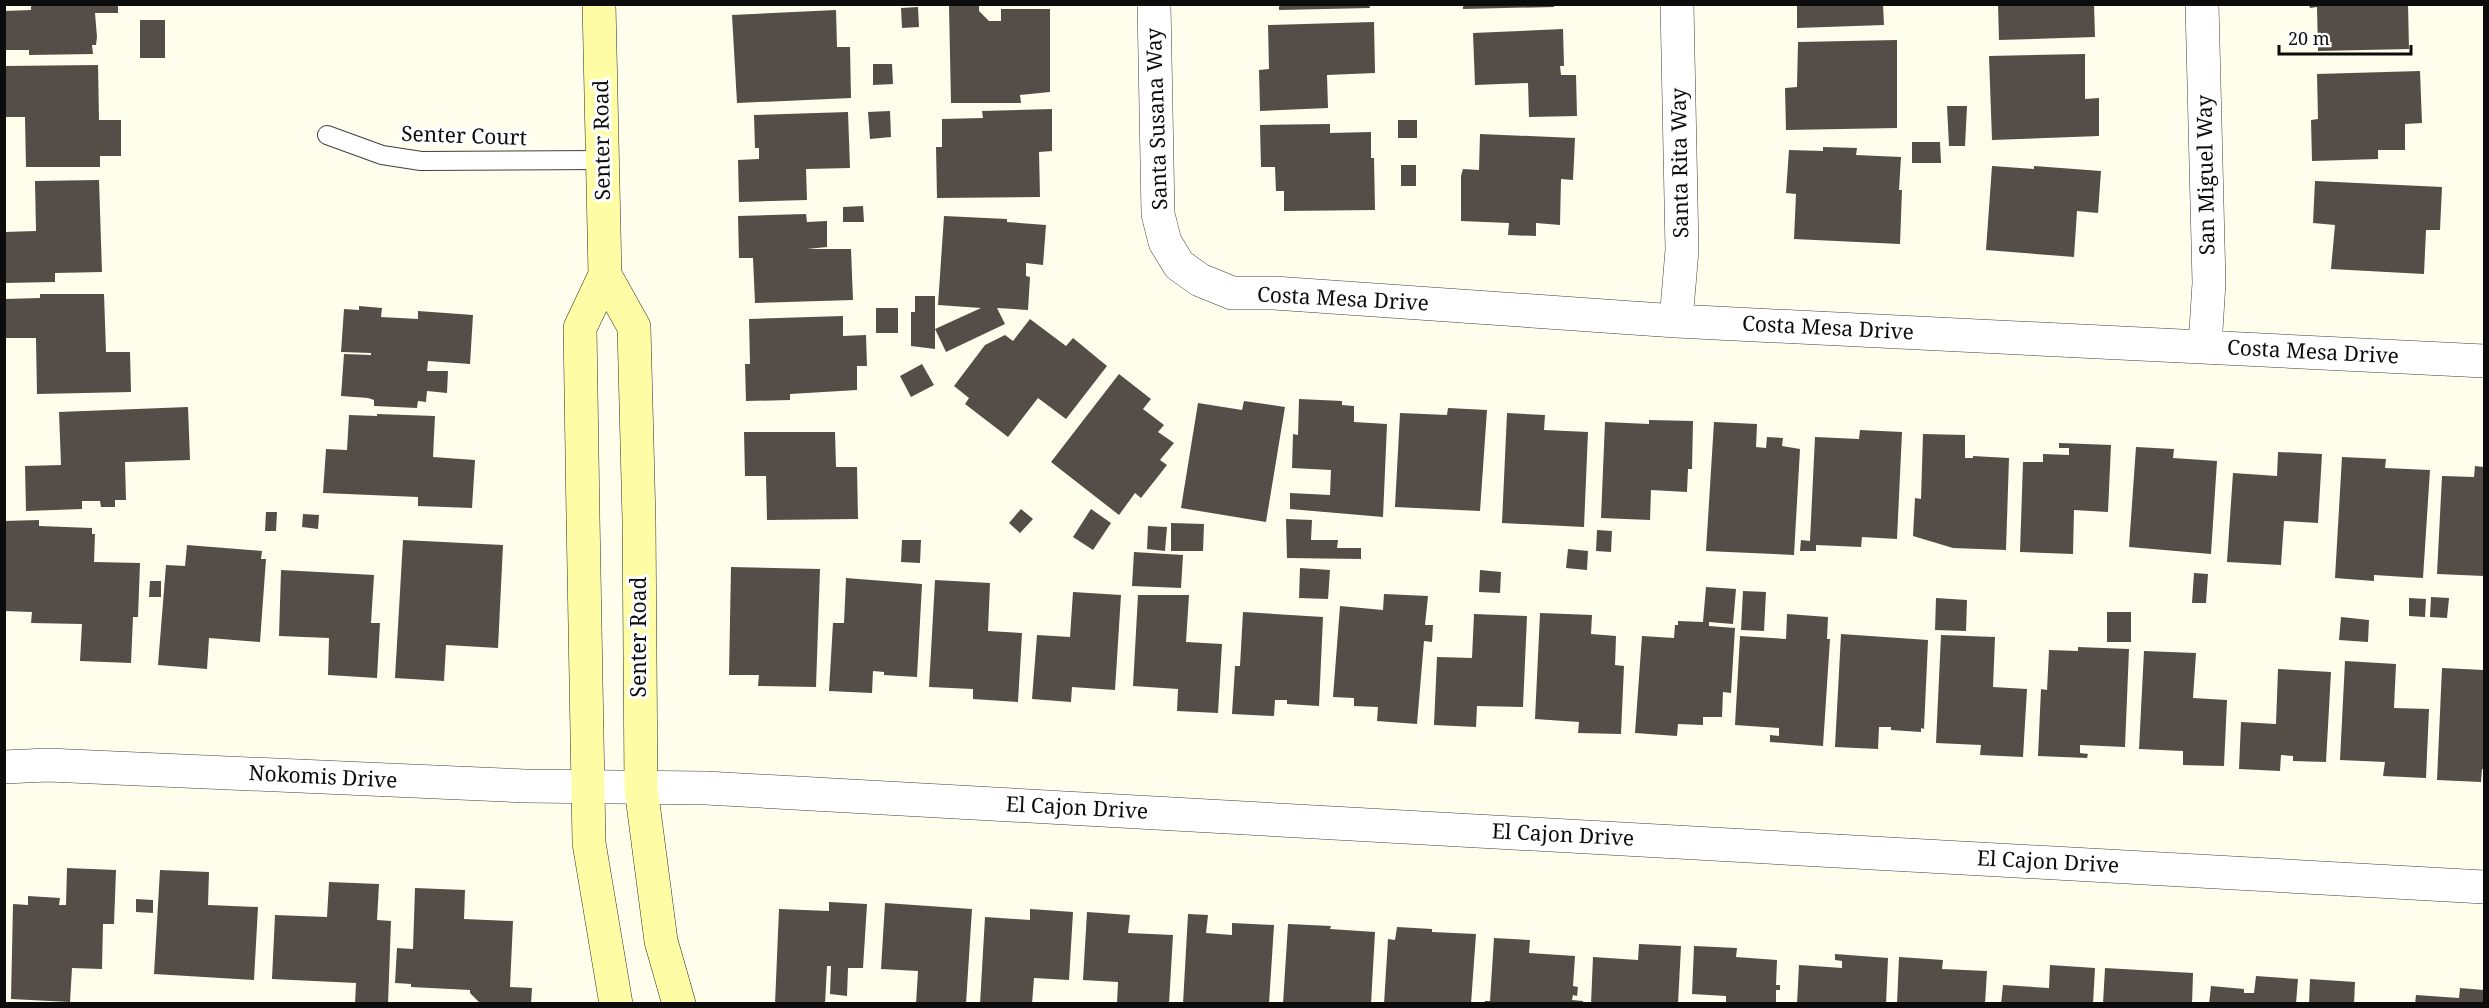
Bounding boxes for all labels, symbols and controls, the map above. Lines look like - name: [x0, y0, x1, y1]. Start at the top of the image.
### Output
- scale bar: [2279, 18, 2411, 56]
- text: 20 m: [2288, 26, 2330, 50]
- street label: Santa Susana Way: [1139, 27, 1173, 211]
- street label: Senter Road: [586, 79, 616, 201]
- street label: Santa Rita Way: [1664, 87, 1694, 238]
- street label: San Miguel Way: [2190, 95, 2220, 255]
- street label: Senter Court: [401, 119, 527, 151]
- street label: Costa Mesa Drive: [1256, 280, 1430, 316]
- street label: Costa Mesa Drive: [1741, 309, 1915, 345]
- street label: Costa Mesa Drive: [2226, 333, 2400, 369]
- street label: Senter Road: [624, 577, 652, 697]
- street label: Nokomis Drive: [248, 758, 398, 794]
- street label: El Cajon Drive: [1005, 789, 1149, 825]
- street label: El Cajon Drive: [1491, 816, 1635, 852]
- street label: El Cajon Drive: [1976, 843, 2120, 879]

